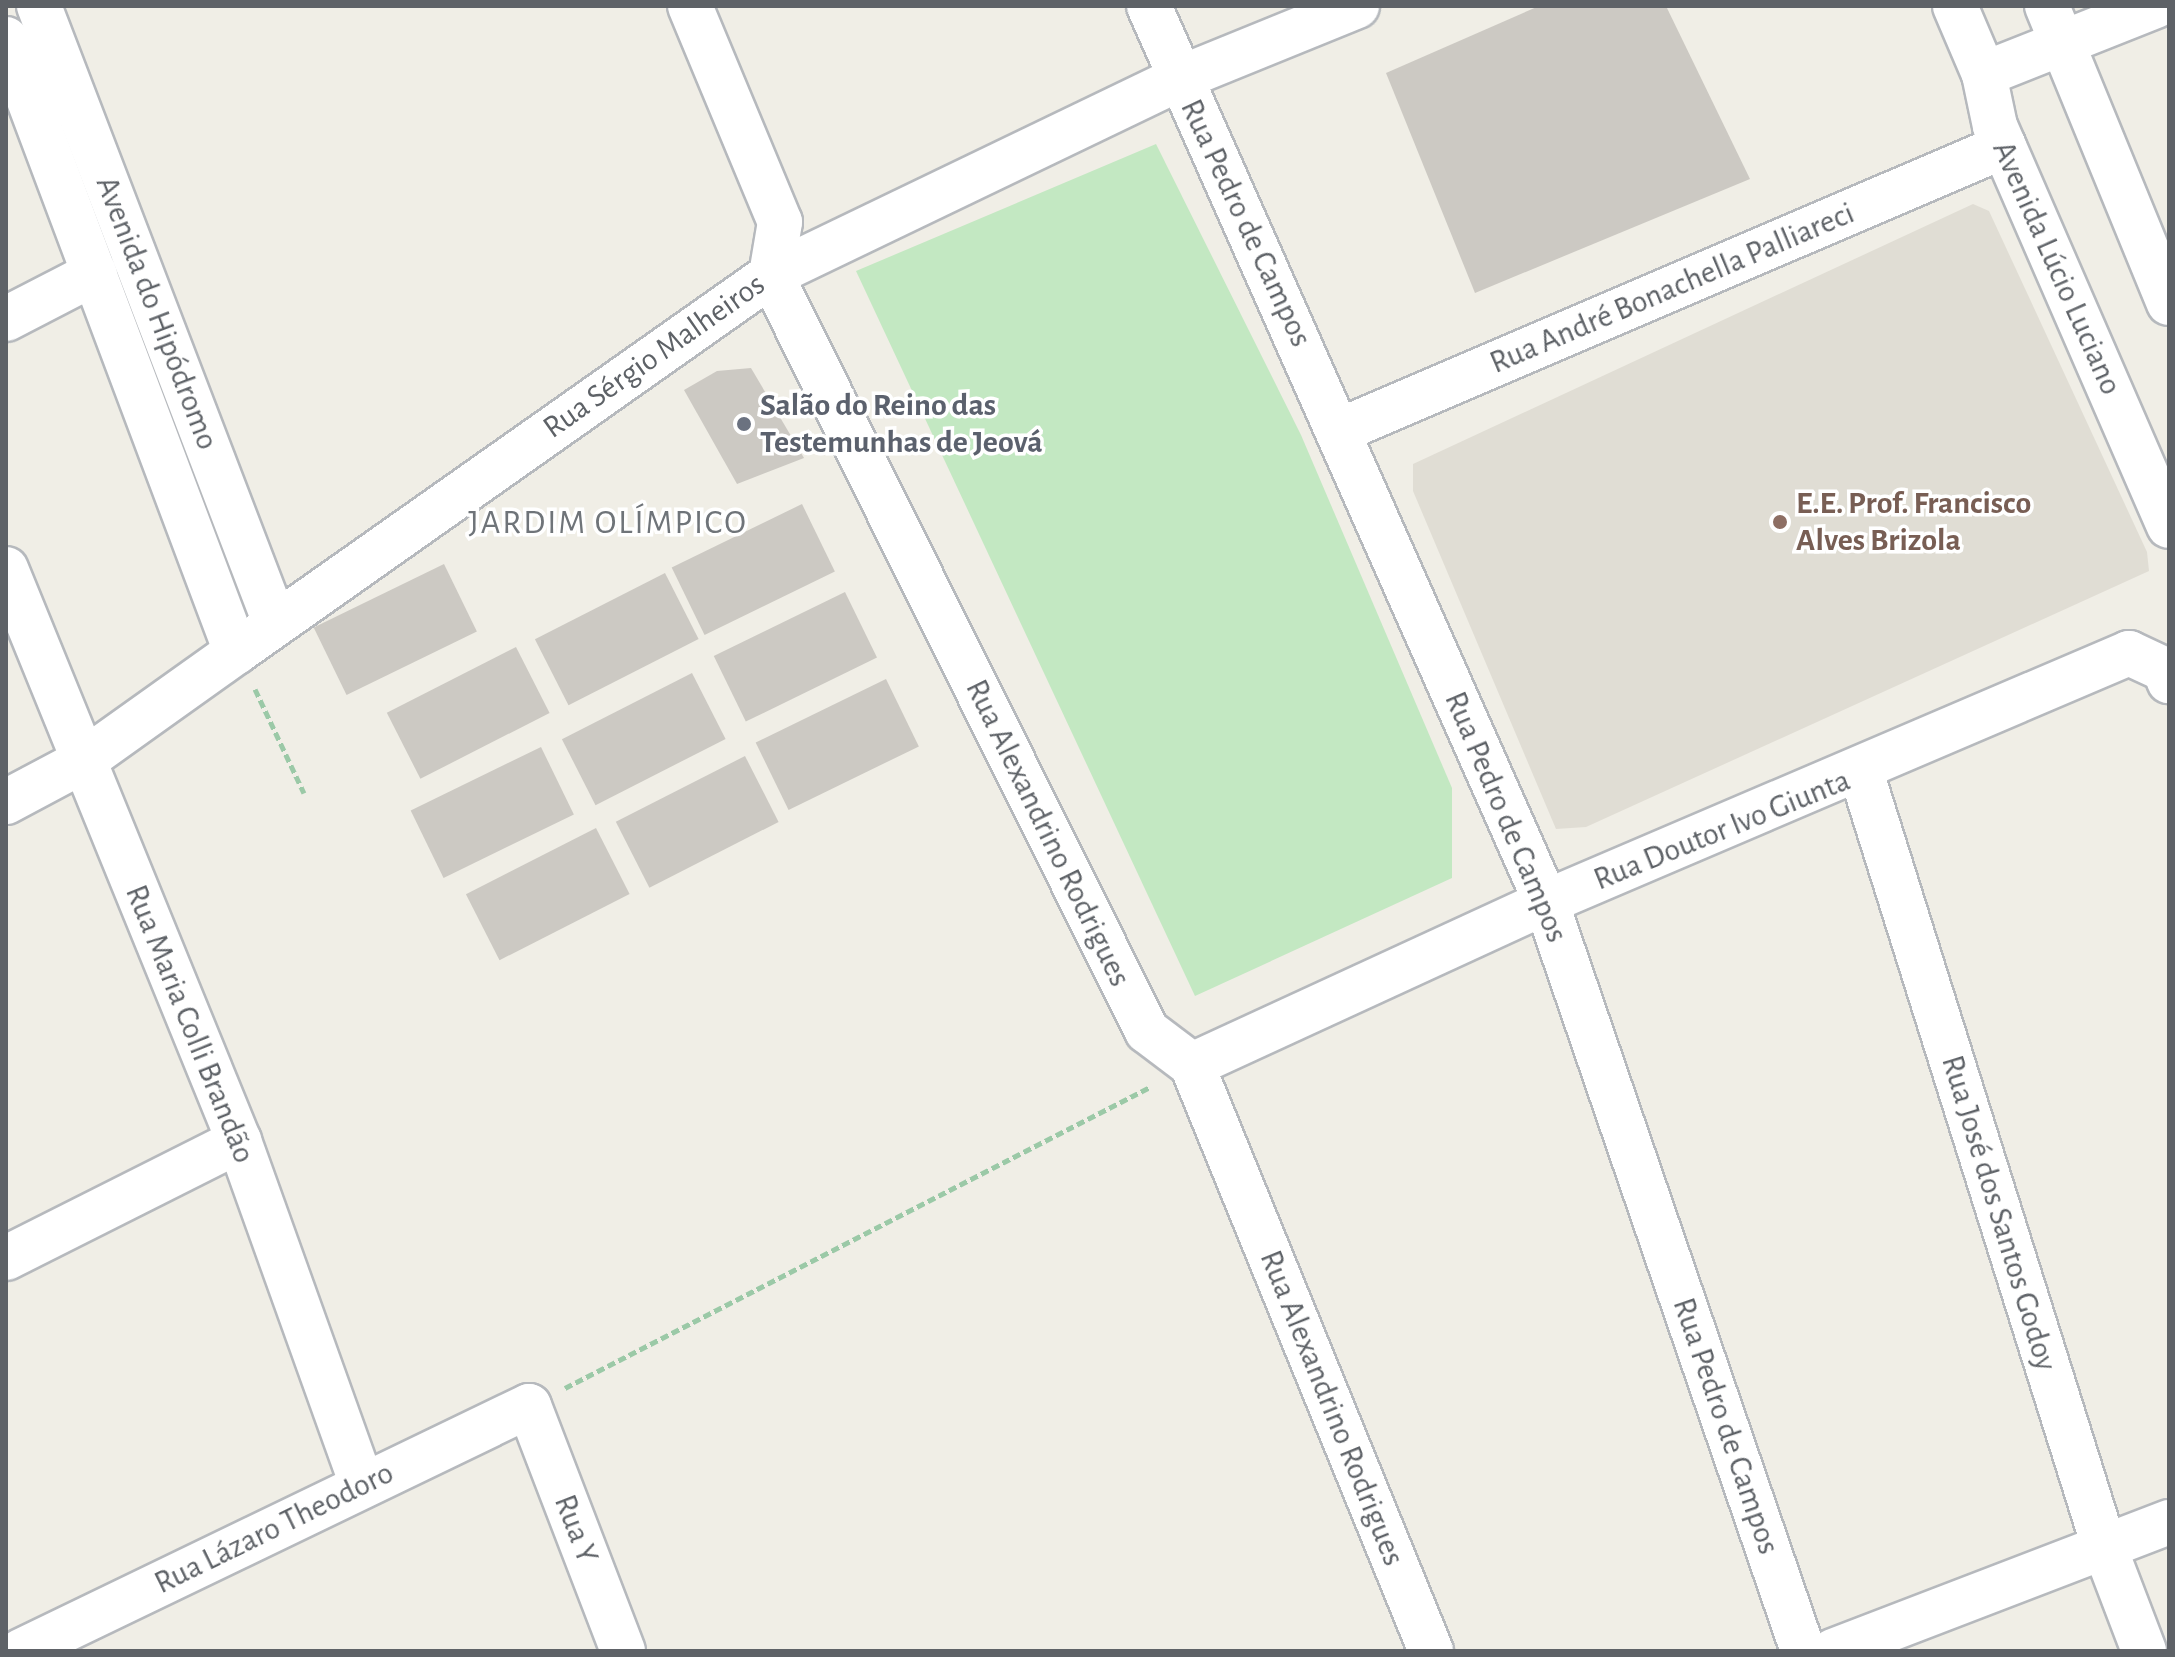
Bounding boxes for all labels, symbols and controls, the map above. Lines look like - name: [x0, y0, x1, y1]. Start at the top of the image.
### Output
- street label: Rua Pedro de Campos: [1172, 93, 1320, 353]
- street label: Avenida Lúcio Luciano: [1984, 135, 2130, 401]
- street label: Avenida do Hipódromo: [87, 171, 227, 455]
- street label: Rua André Bonachella Palliareci: [1484, 194, 1860, 382]
- street label: Rua Sérgio Malheiros: [536, 265, 772, 447]
- place label: Salão do Reino das Testemunhas de Jeová: [760, 387, 1043, 462]
- marker: Salão do Reino das Testemunhas de Jeová: [735, 415, 753, 433]
- place label: E.E. Prof. Francisco Alves Brizola: [1796, 485, 2031, 560]
- district label: JARDIM OLÍMPICO: [468, 504, 748, 544]
- marker: E.E. Prof. Francisco Alves Brizola: [1771, 513, 1789, 531]
- street label: Rua Alexandrino Rodrigues: [957, 673, 1139, 993]
- street label: Rua Pedro de Campos: [1436, 686, 1576, 948]
- street label: Rua Doutor Ivo Giunta: [1588, 761, 1856, 899]
- street label: Rua Maria Colli Brandão: [117, 879, 263, 1169]
- street label: Rua José dos Santos Godoy: [1933, 1051, 2065, 1375]
- street label: Rua Alexandrino Rodrigues: [1251, 1245, 1413, 1571]
- street label: Rua Pedro de Campos: [1664, 1293, 1788, 1559]
- street label: Rua Lázaro Theodoro: [148, 1454, 400, 1602]
- street label: Rua Y: [545, 1489, 607, 1569]

